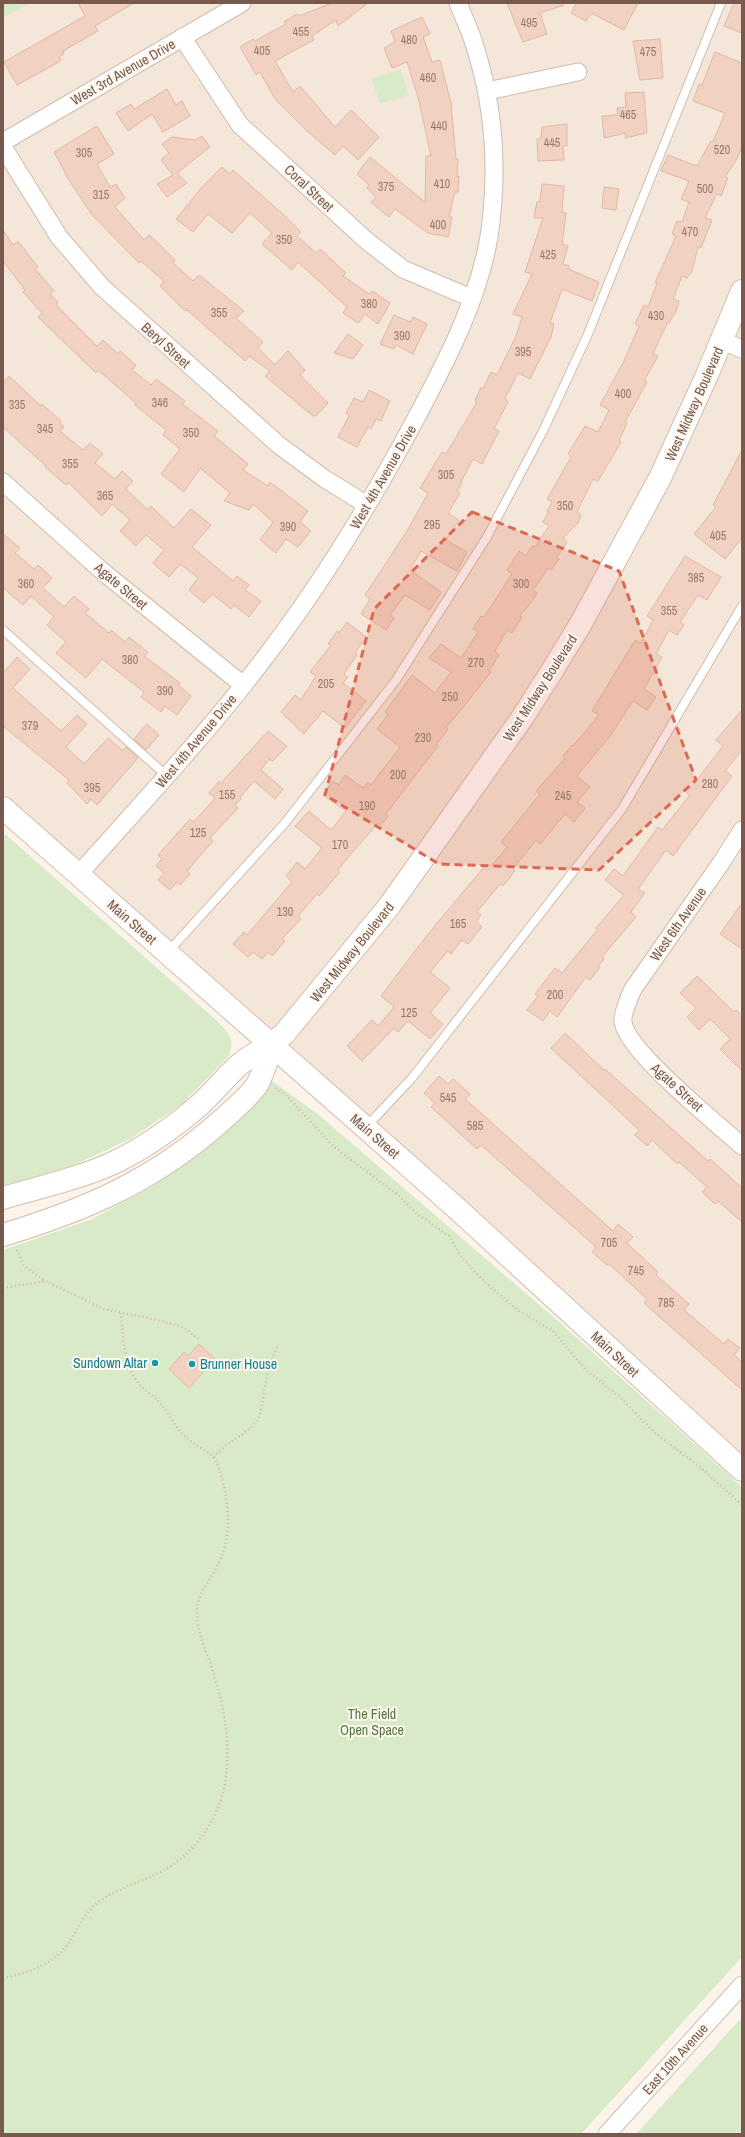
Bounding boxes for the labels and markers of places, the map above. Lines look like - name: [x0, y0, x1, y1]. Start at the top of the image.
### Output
- place label: Sundown Altar: [73, 1354, 147, 1372]
- place label: Brunner House: [200, 1355, 277, 1373]
- marker: Sundown Altar: [150, 1358, 160, 1368]
- marker: Brunner House: [187, 1359, 197, 1369]

